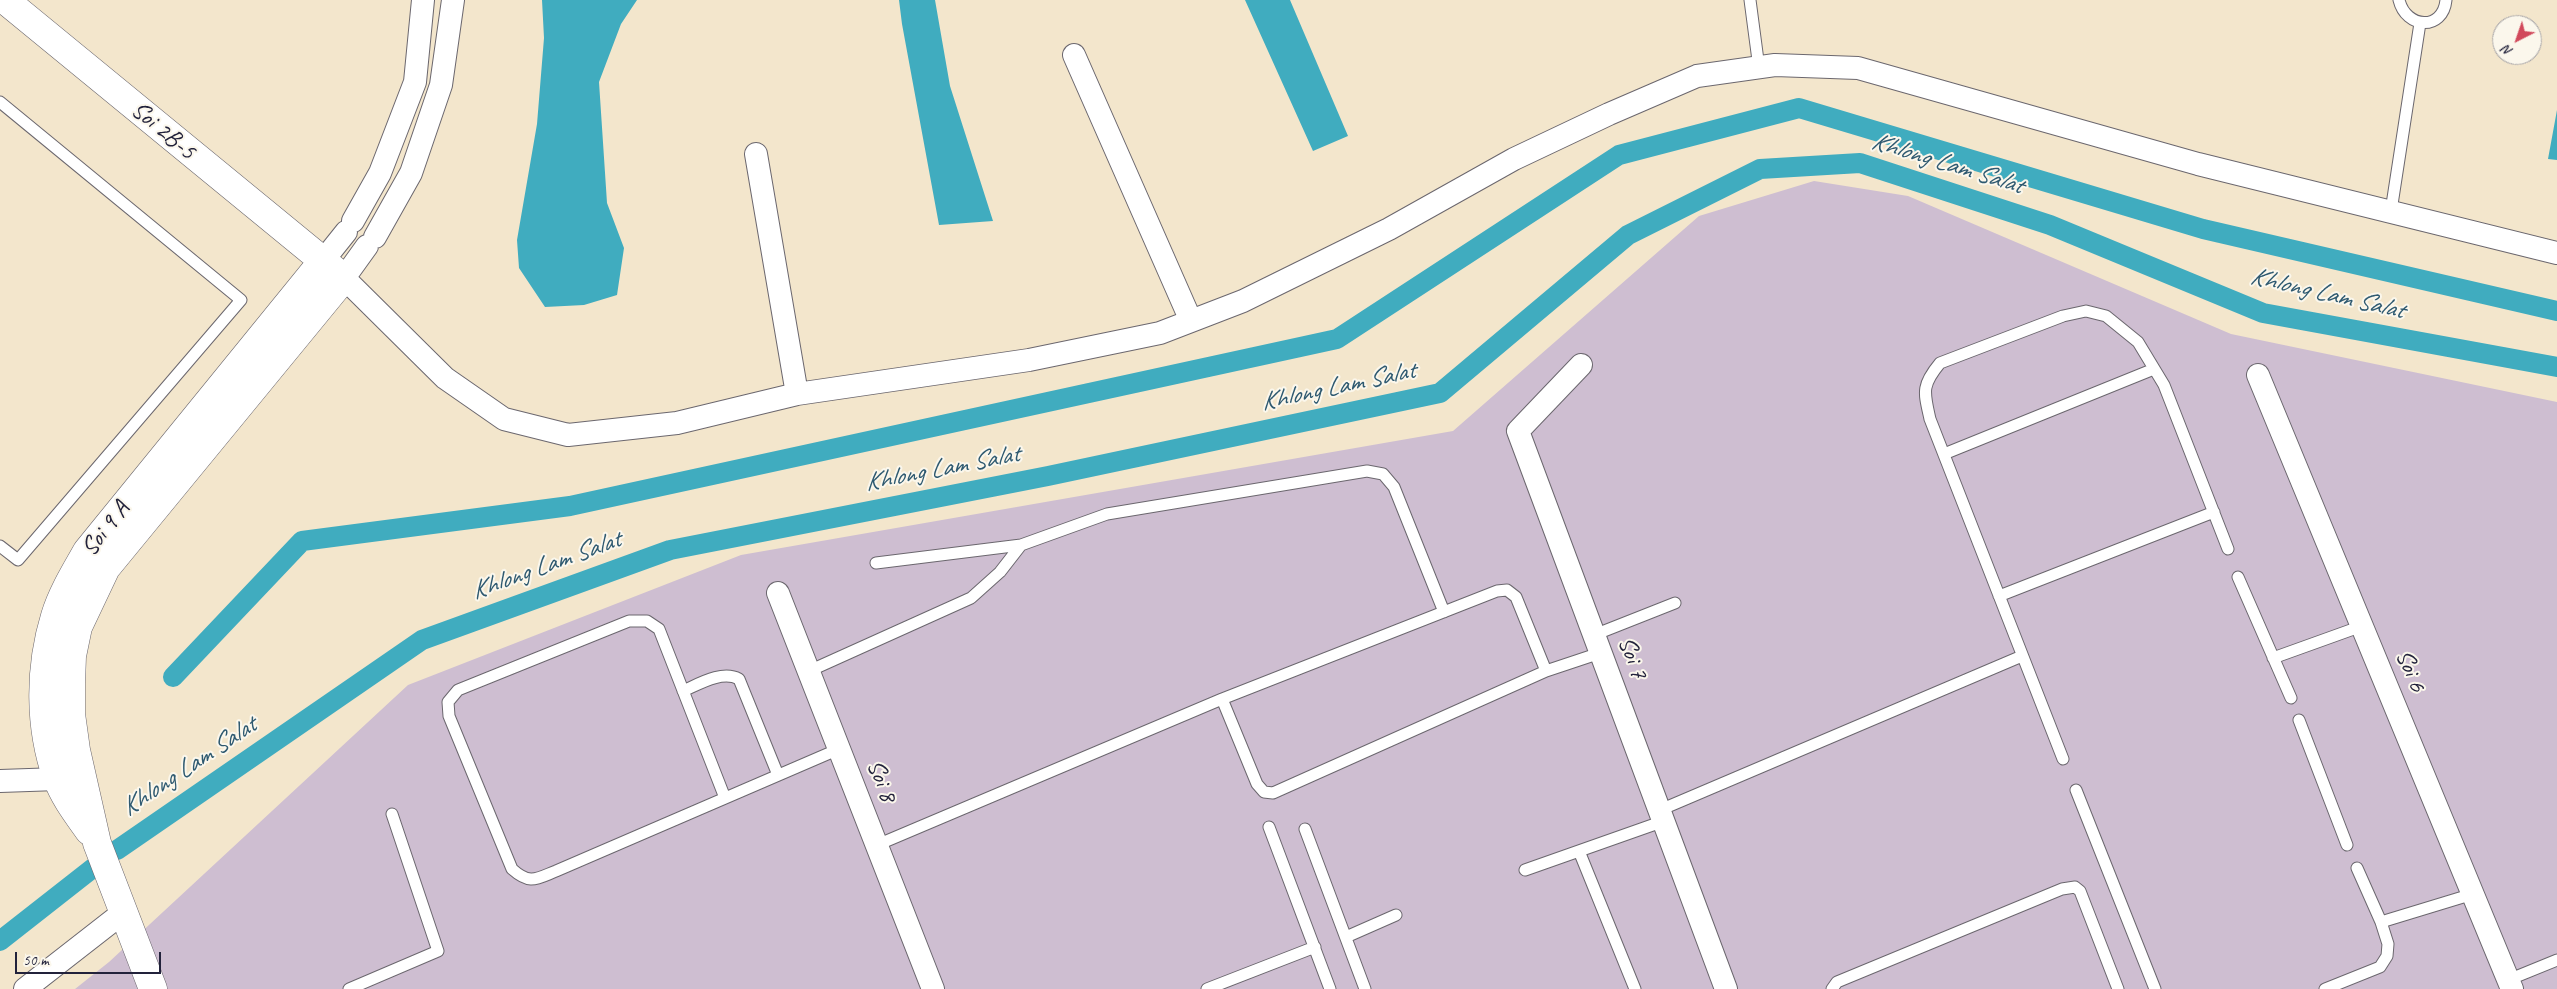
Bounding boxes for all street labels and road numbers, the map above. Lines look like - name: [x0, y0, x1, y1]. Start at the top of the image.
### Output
- street label: Soi 2B-5: [125, 95, 201, 167]
- street label: Soi 9 A: [75, 496, 137, 562]
- street label: Soi 7: [1611, 633, 1653, 683]
- street label: Soi 6: [2388, 646, 2432, 696]
- street label: Soi 8: [859, 756, 903, 806]

